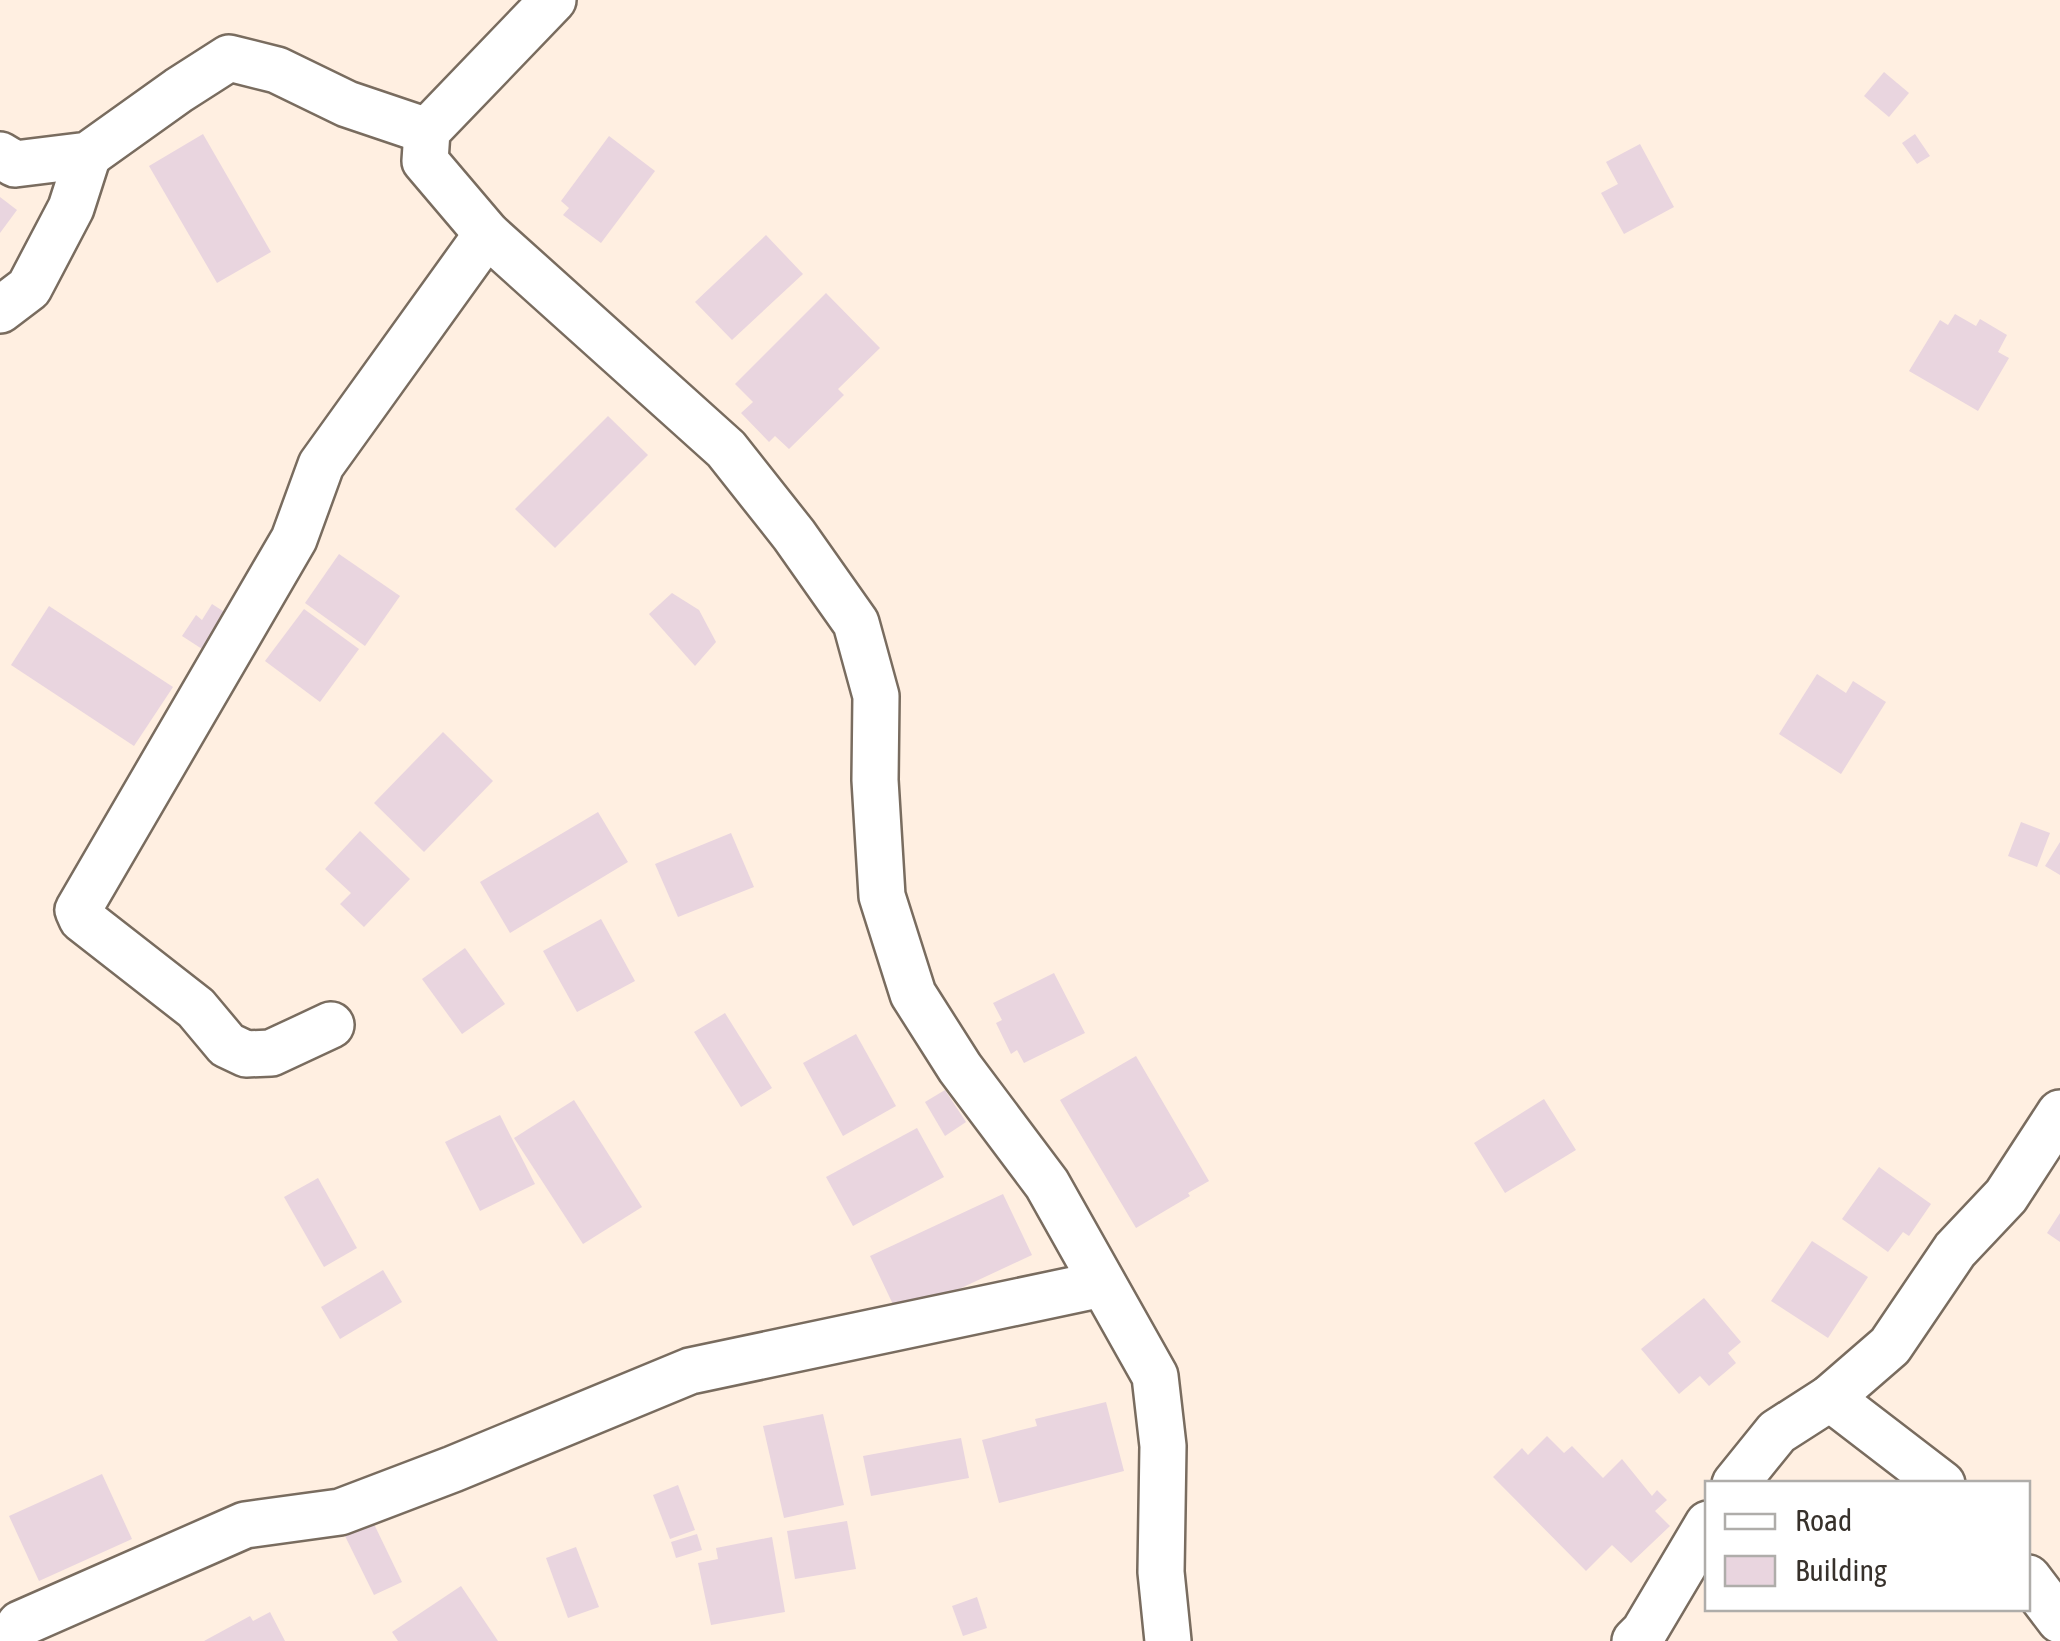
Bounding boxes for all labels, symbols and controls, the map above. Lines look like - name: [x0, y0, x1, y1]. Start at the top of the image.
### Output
- legend: [1705, 1481, 2030, 1611]
- text: Road: [1795, 1503, 1852, 1537]
- text: Building: [1795, 1553, 1887, 1587]

